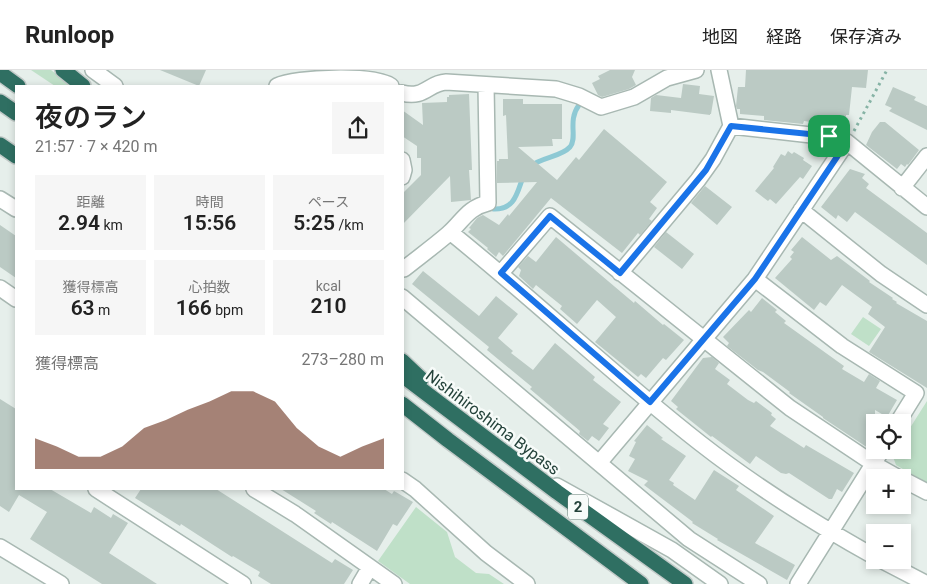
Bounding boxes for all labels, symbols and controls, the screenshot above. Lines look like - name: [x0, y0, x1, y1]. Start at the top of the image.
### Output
- text: Runloop: [25, 21, 114, 49]
- text: 地図: [702, 26, 738, 47]
- text: 経路: [766, 26, 802, 47]
- text: 保存済み: [830, 26, 902, 47]
- text: 夜のラン: [35, 101, 147, 134]
- button: share: [332, 102, 384, 154]
- pin: [808, 115, 850, 157]
- icon: arrive: [815, 122, 843, 150]
- text: 21:57 · 7 × 420 m: [35, 137, 157, 156]
- text: 距離: [77, 194, 105, 210]
- text: 時間: [196, 194, 224, 210]
- text: ペース: [308, 194, 349, 210]
- text: 2.94: [58, 211, 100, 235]
- text: 15:56: [183, 211, 236, 235]
- text: 5:25: [293, 211, 335, 235]
- text: km: [100, 217, 123, 233]
- text: /km: [335, 217, 364, 233]
- text: kcal: [316, 278, 341, 294]
- text: 獲得標高: [63, 279, 119, 295]
- text: 心拍数: [189, 279, 231, 295]
- text: 210: [311, 294, 347, 318]
- text: 63: [71, 296, 95, 320]
- text: 166: [176, 296, 212, 320]
- text: m: [95, 302, 110, 318]
- text: bpm: [212, 302, 243, 318]
- text: 273–280 m: [302, 350, 384, 369]
- text: 獲得標高: [35, 354, 99, 373]
- street label: Nishihiroshima Bypass: [422, 366, 563, 479]
- map controls: [866, 414, 911, 569]
- button: locate: [866, 414, 911, 459]
- button: +: [866, 469, 911, 514]
- road number: 2: [568, 494, 588, 520]
- button: −: [866, 524, 911, 569]

